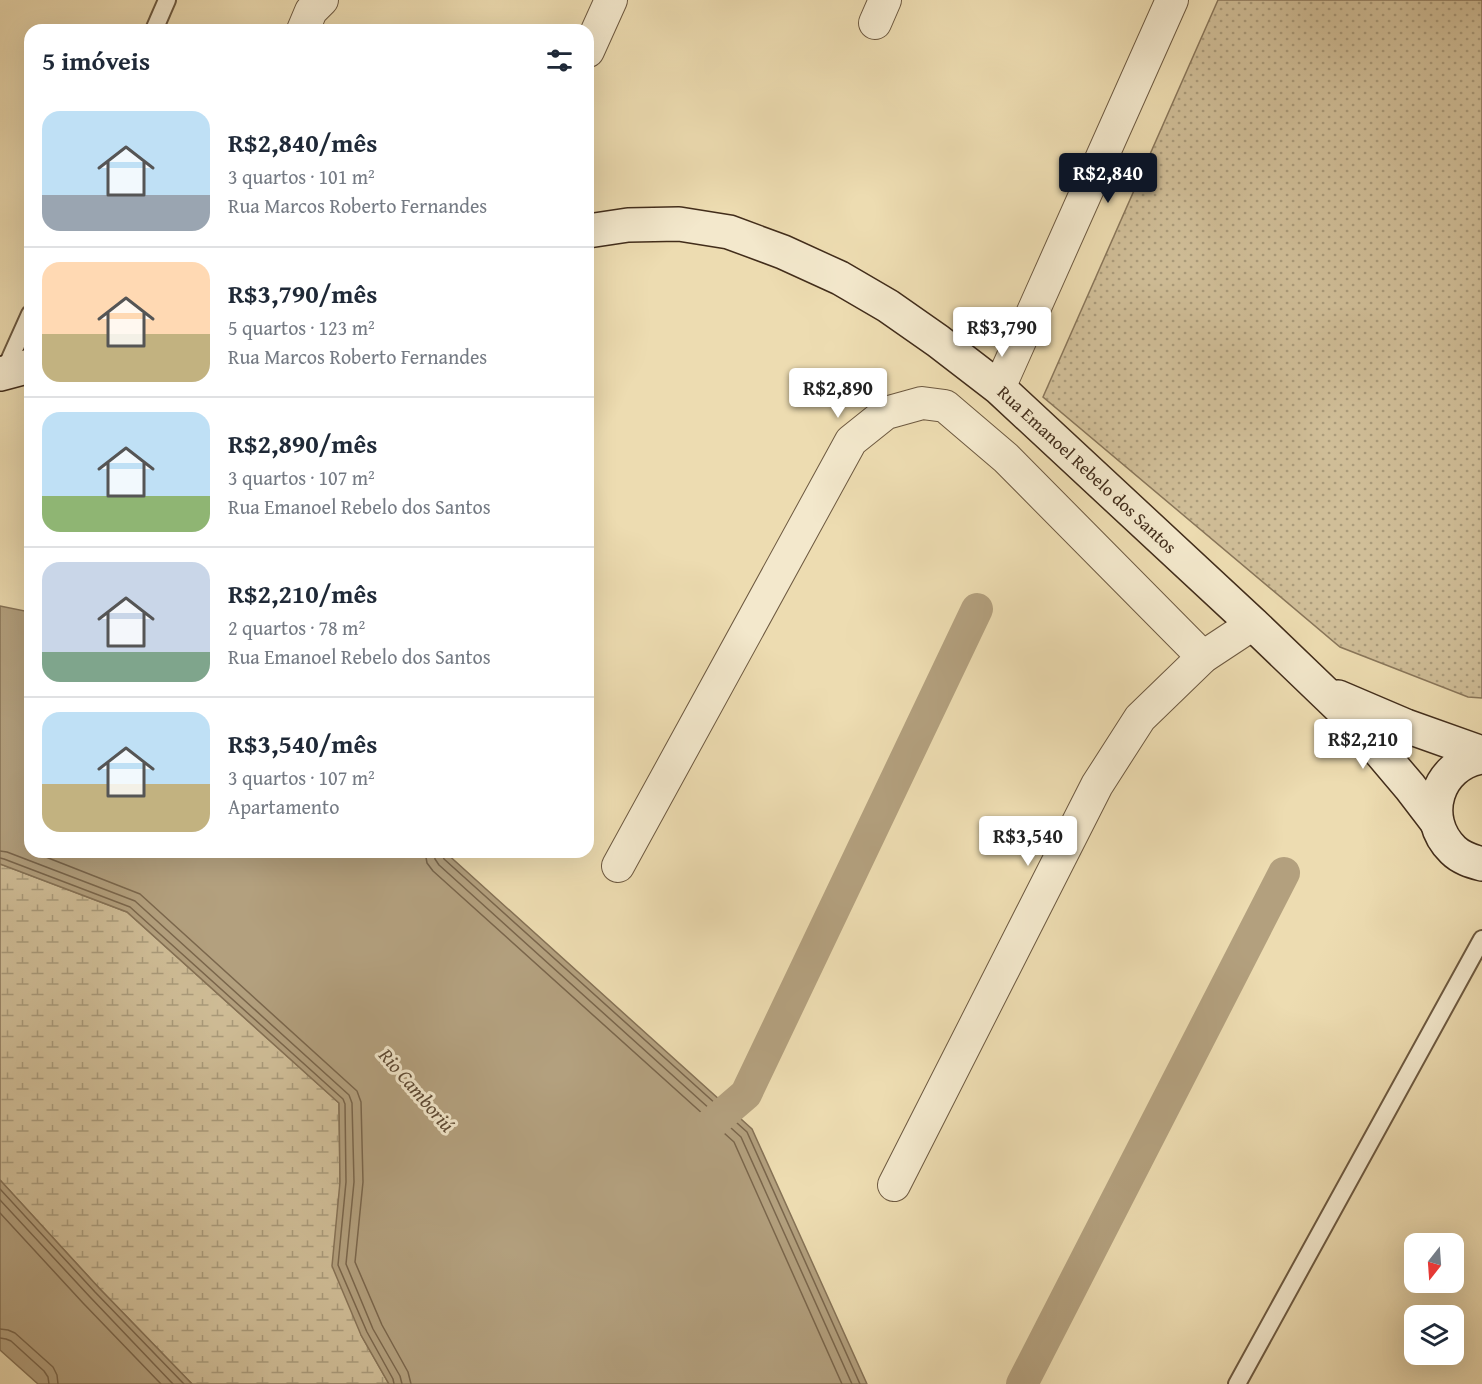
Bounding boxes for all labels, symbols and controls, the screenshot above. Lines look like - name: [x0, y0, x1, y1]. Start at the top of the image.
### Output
- text: 5 imóveis: [42, 41, 150, 80]
- icon: filters: [543, 44, 576, 77]
- text: R$2,840/mês: [228, 123, 377, 162]
- icon: home: [90, 135, 162, 207]
- pin: R$2,840: [1053, 153, 1163, 204]
- text: R$2,840: [1073, 158, 1143, 187]
- text: 3 quartos · 101 m²: [228, 162, 375, 191]
- text: Rua Marcos Roberto Fernandes: [228, 191, 487, 220]
- text: R$3,790/mês: [228, 274, 377, 313]
- icon: home: [90, 286, 162, 358]
- pin: R$3,790: [947, 307, 1057, 358]
- text: R$3,790: [967, 312, 1037, 341]
- text: 5 quartos · 123 m²: [228, 313, 375, 342]
- text: Rua Marcos Roberto Fernandes: [228, 342, 487, 371]
- pin: R$2,890: [783, 368, 893, 419]
- text: R$2,890: [803, 373, 873, 402]
- street label: Rua Emanoel Rebelo dos Santos: [991, 379, 1183, 560]
- text: R$2,890/mês: [228, 424, 377, 463]
- icon: home: [90, 436, 162, 508]
- text: 3 quartos · 107 m²: [228, 463, 375, 492]
- text: Rua Emanoel Rebelo dos Santos: [228, 492, 491, 521]
- text: R$2,210/mês: [228, 574, 377, 613]
- icon: home: [90, 586, 162, 658]
- text: 2 quartos · 78 m²: [228, 613, 365, 642]
- text: Rua Emanoel Rebelo dos Santos: [228, 642, 491, 671]
- pin: R$2,210: [1308, 719, 1418, 770]
- text: R$3,540/mês: [228, 724, 377, 763]
- text: R$2,210: [1328, 724, 1398, 753]
- icon: home: [90, 736, 162, 808]
- text: 3 quartos · 107 m²: [228, 763, 375, 792]
- text: Apartamento: [228, 792, 339, 821]
- pin: R$3,540: [973, 816, 1083, 867]
- text: R$3,540: [993, 821, 1063, 850]
- water label: Rio Camboriú: [372, 1040, 462, 1138]
- north arrow: [1404, 1233, 1464, 1293]
- map controls: [1404, 1233, 1464, 1365]
- button: layers: [1404, 1305, 1464, 1365]

